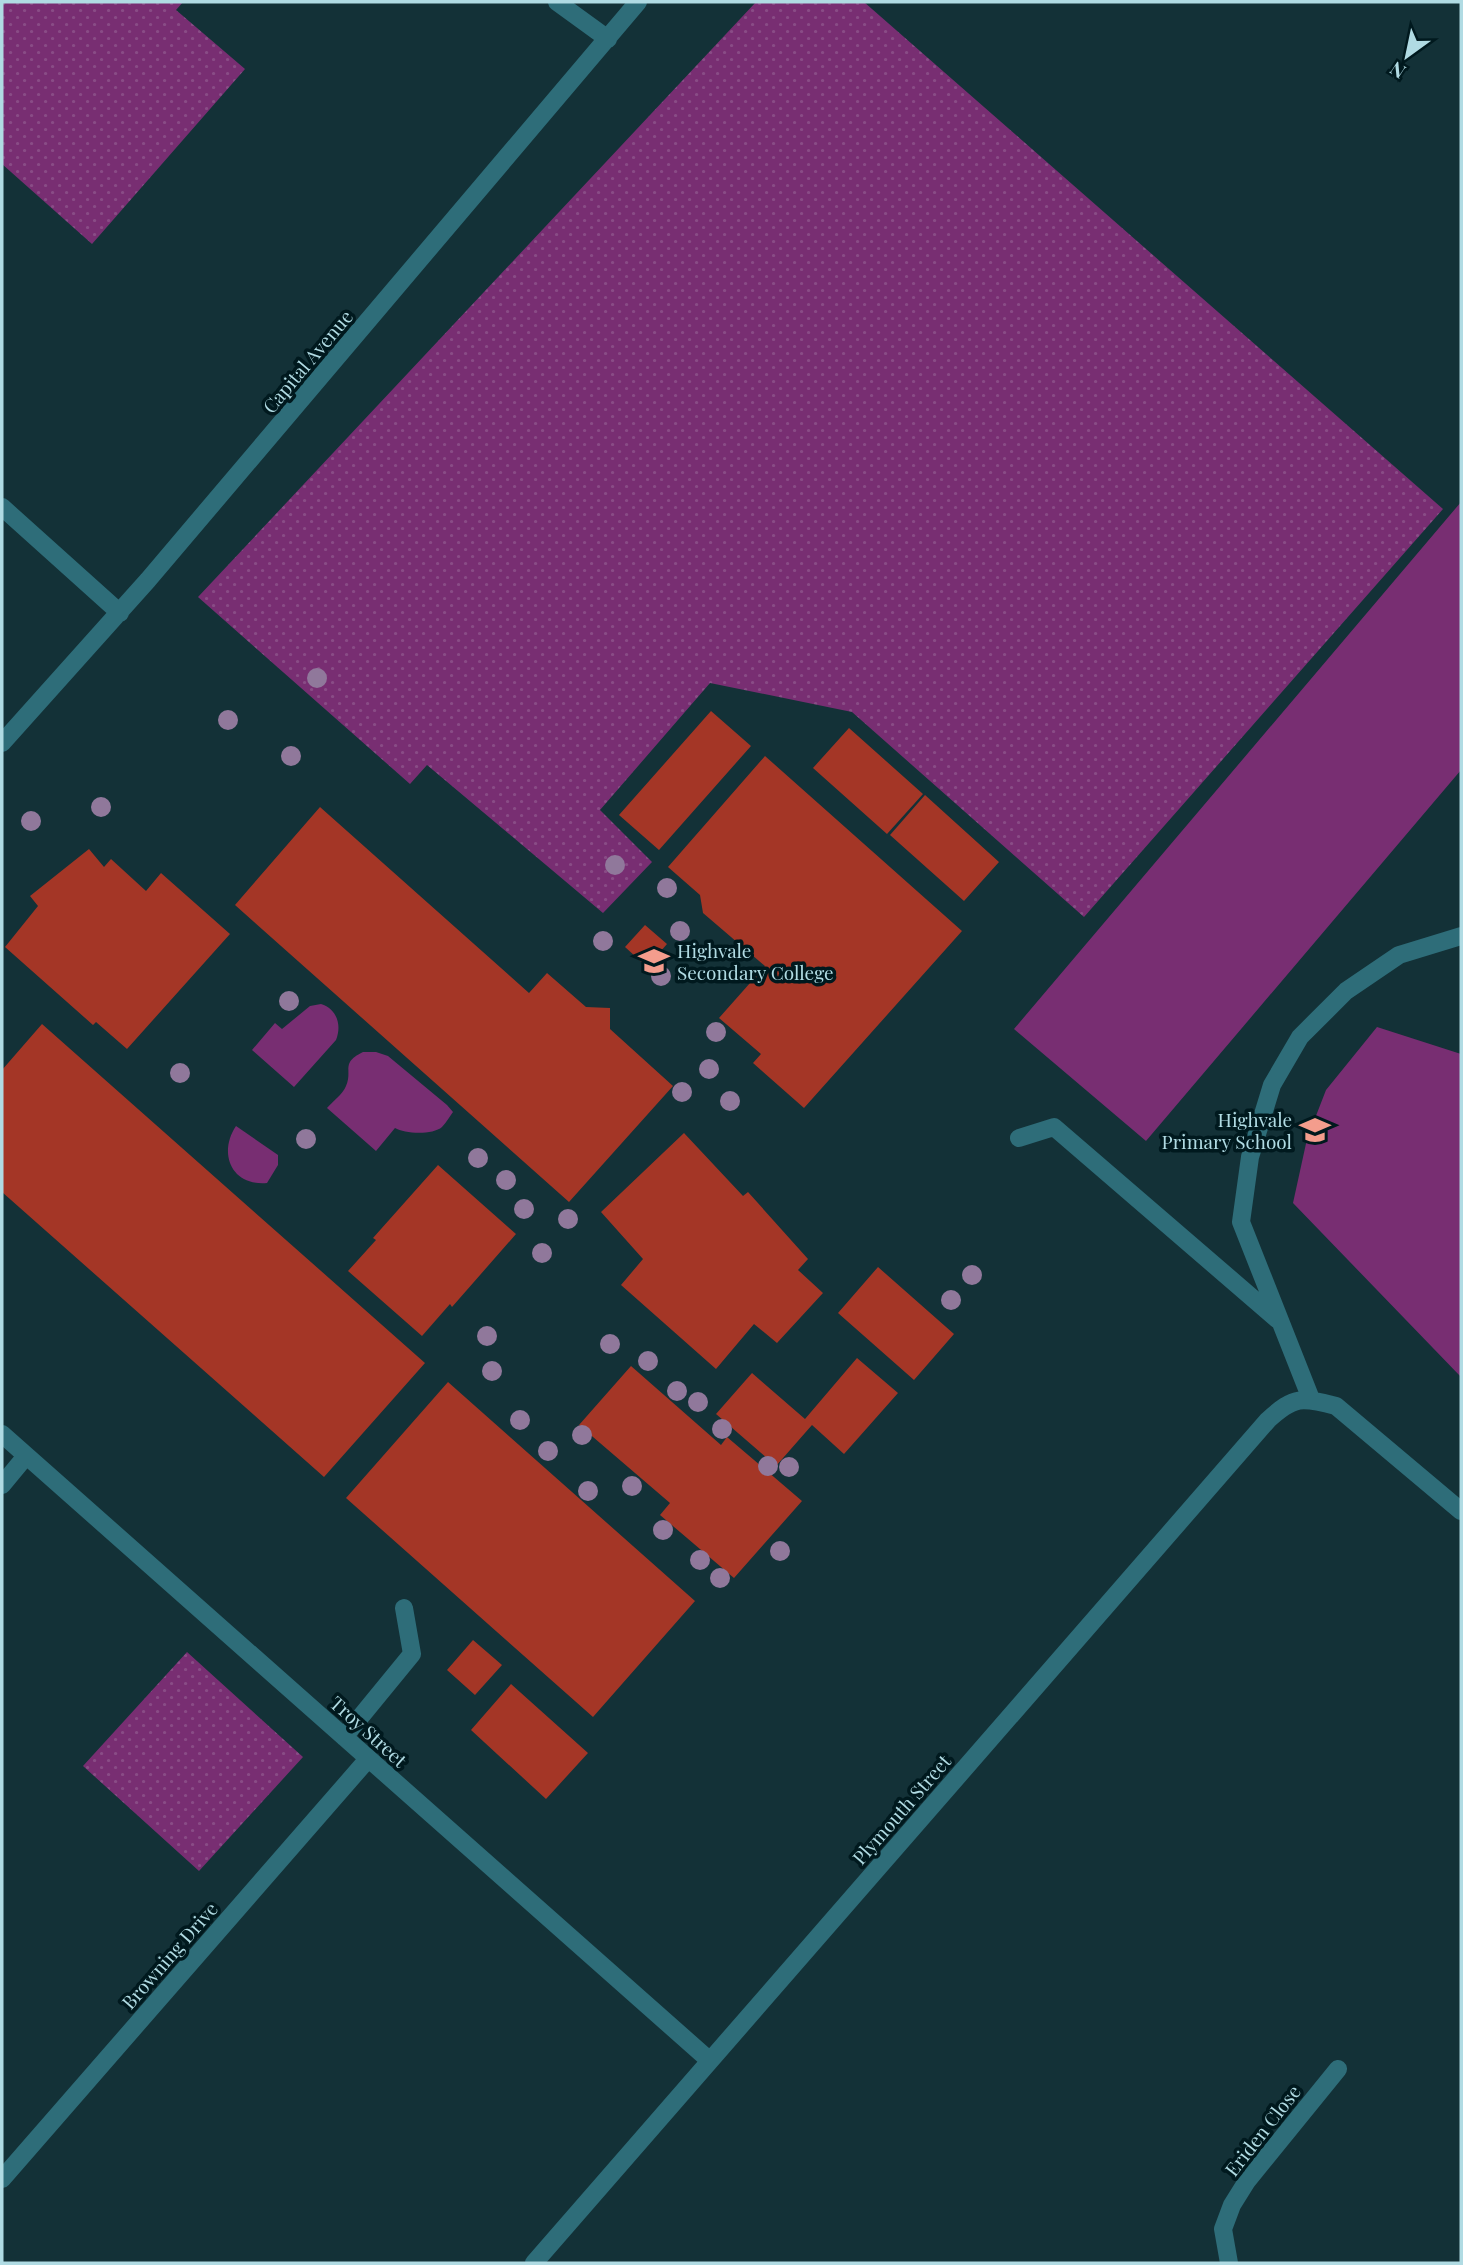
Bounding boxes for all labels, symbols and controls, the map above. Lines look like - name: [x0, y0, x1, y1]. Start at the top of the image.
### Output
- north arrow: [1372, 21, 1442, 91]
- text: N: [1384, 56, 1410, 86]
- street label: Capital Avenue: [256, 304, 358, 418]
- place label: Highvale Secondary College: [677, 937, 834, 985]
- school or university icon: Highvale Secondary College: [637, 944, 671, 978]
- place label: Highvale Primary School: [1162, 1106, 1293, 1154]
- school or university icon: Highvale Primary School: [1298, 1113, 1332, 1147]
- street label: Troy Street: [325, 1690, 413, 1773]
- street label: Plymouth Street: [846, 1748, 956, 1870]
- street label: Browning Drive: [115, 1896, 223, 2014]
- street label: Eriden Close: [1218, 2079, 1306, 2181]

